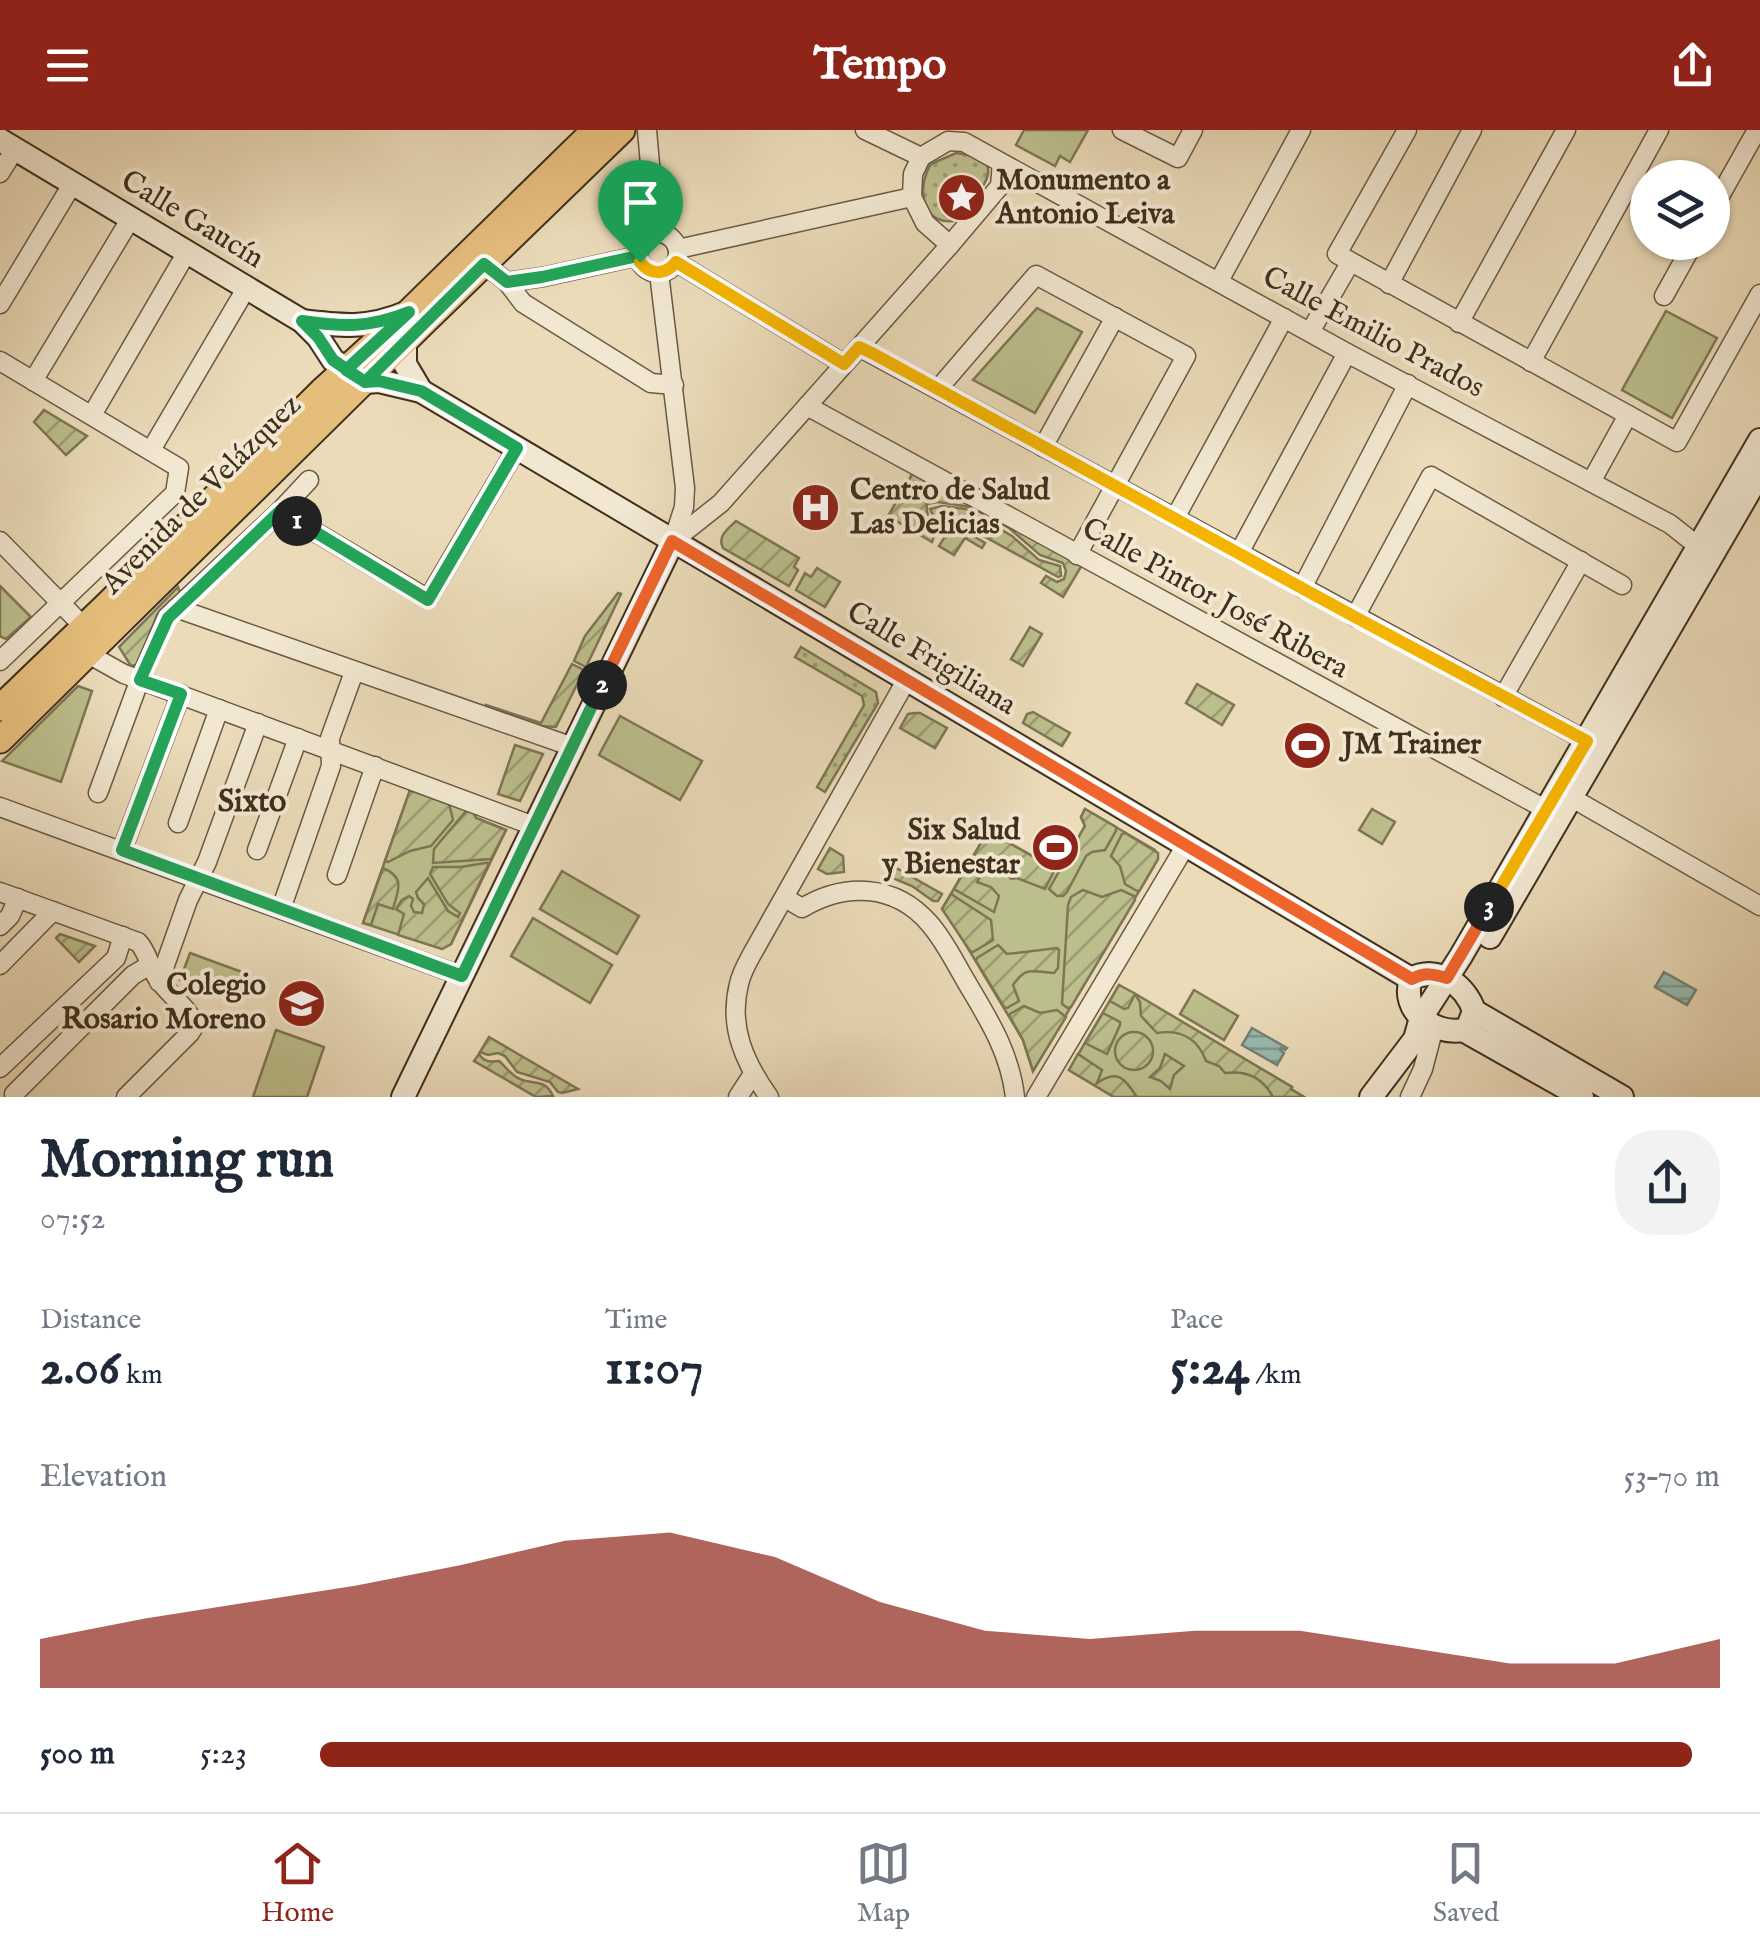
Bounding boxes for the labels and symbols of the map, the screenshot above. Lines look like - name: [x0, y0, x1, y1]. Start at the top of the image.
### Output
- pin: [598, 160, 683, 263]
- street label: Calle Gaucín: [114, 162, 270, 278]
- place label: Monumento a Antonio Leiva: [995, 162, 1175, 234]
- place icon: Monumento a Antonio Leiva: [935, 172, 987, 224]
- street label: Calle Emilio Prados: [1256, 259, 1490, 407]
- street label: Avenida de Velázquez: [93, 387, 310, 604]
- place label: Centro de Salud Las Delicias: [850, 472, 1050, 544]
- hospital icon: Centro de Salud Las Delicias: [789, 482, 841, 534]
- pin: 1: [272, 496, 322, 546]
- street label: Calle Pintor José Ribera: [1075, 510, 1355, 688]
- street label: Calle Frigiliana: [839, 593, 1023, 725]
- pin: 2: [577, 660, 627, 710]
- sports icon: JM Trainer: [1281, 719, 1333, 771]
- place label: JM Trainer: [1338, 726, 1482, 764]
- district label: Sixto: [218, 782, 286, 823]
- place label: Six Salud y Bienestar: [882, 812, 1021, 884]
- sports icon: Six Salud y Bienestar: [1029, 822, 1081, 874]
- pin: 3: [1464, 882, 1514, 932]
- place label: Colegio Rosario Moreno: [61, 967, 266, 1039]
- school or university icon: Colegio Rosario Moreno: [275, 977, 327, 1029]

